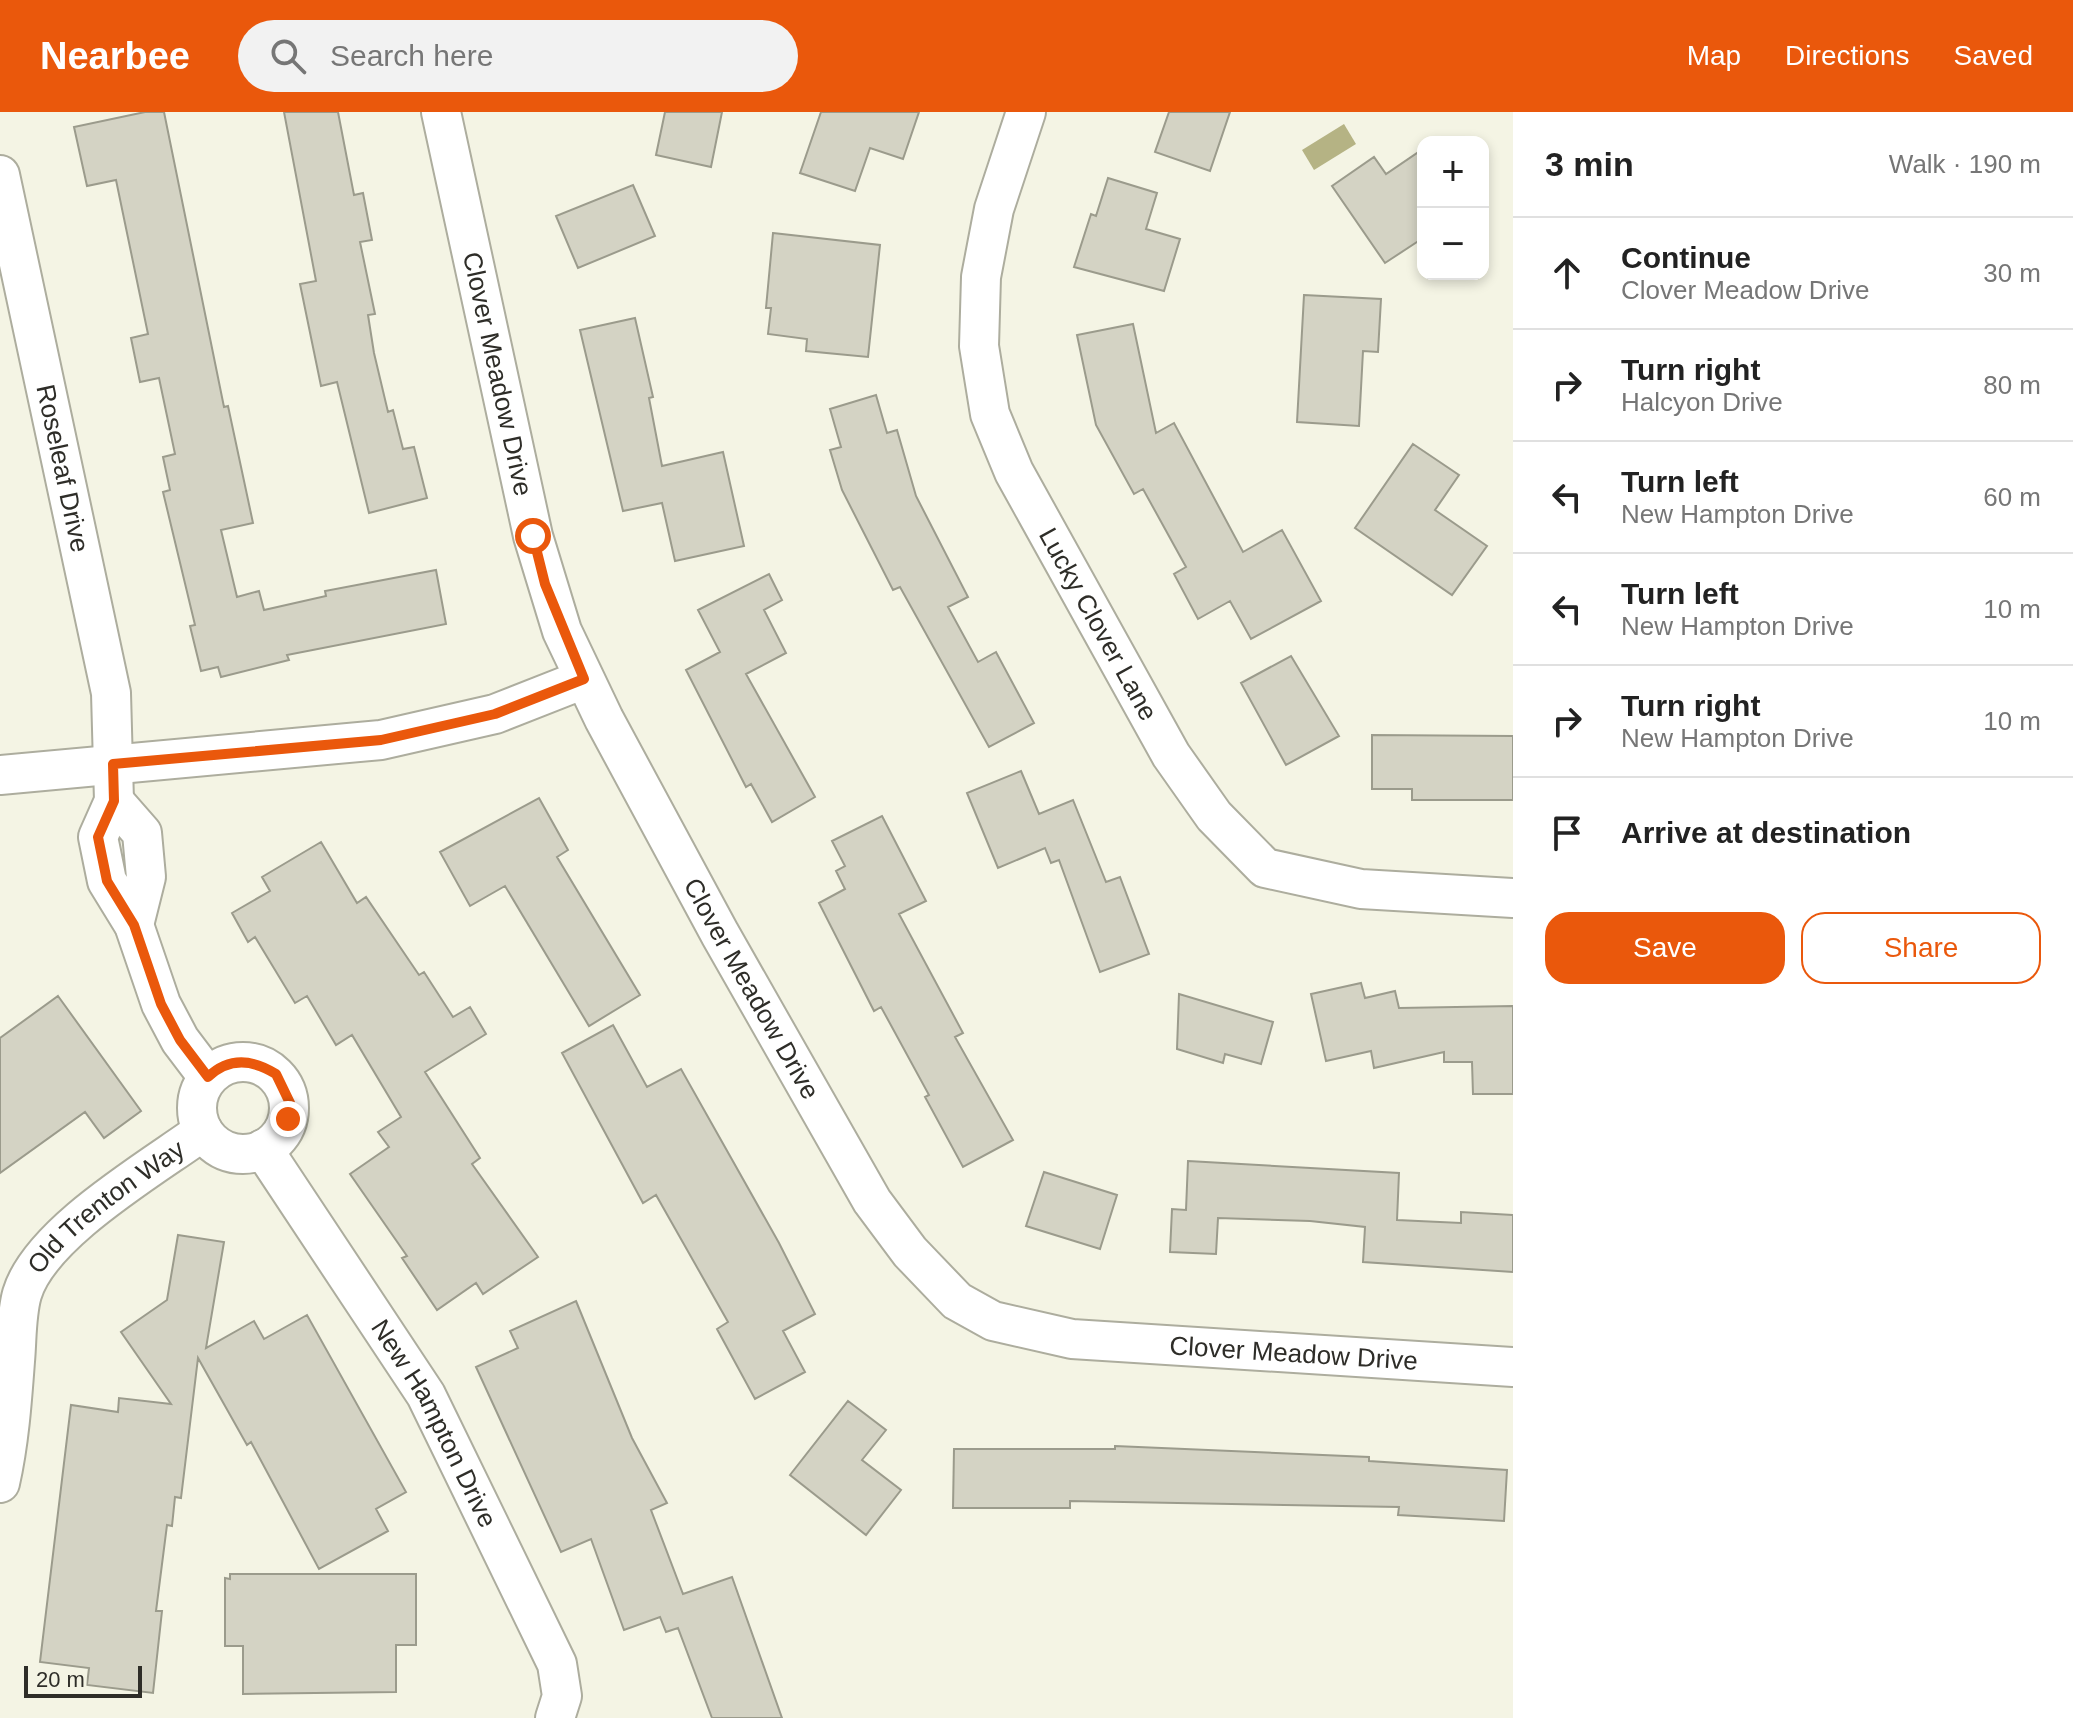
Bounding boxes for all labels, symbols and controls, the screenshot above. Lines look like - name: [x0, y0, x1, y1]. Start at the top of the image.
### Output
- search box: [238, 20, 798, 92]
- icon: search: [266, 34, 310, 78]
- text: Nearbee: [40, 35, 190, 77]
- text: Search here: [330, 39, 493, 72]
- text: Map: [1687, 40, 1741, 71]
- text: Directions: [1785, 40, 1910, 71]
- text: Saved: [1954, 40, 2033, 71]
- map controls: [1417, 136, 1489, 280]
- button: +: [1417, 136, 1489, 208]
- text: 3 min: [1545, 145, 1634, 183]
- text: Walk · 190 m: [1889, 149, 2041, 179]
- button: −: [1417, 208, 1489, 280]
- text: Continue: [1621, 241, 1751, 274]
- street label: Clover Meadow Drive: [457, 249, 539, 499]
- icon: ahead: [1545, 251, 1589, 295]
- text: 30 m: [1983, 258, 2041, 288]
- text: Clover Meadow Drive: [1621, 275, 1870, 305]
- text: Turn right: [1621, 353, 1760, 386]
- icon: right: [1545, 363, 1589, 407]
- text: 80 m: [1983, 370, 2041, 400]
- street label: Roseleaf Drive: [30, 382, 95, 555]
- text: Halcyon Drive: [1621, 387, 1783, 417]
- text: Turn left: [1621, 465, 1739, 498]
- icon: left: [1545, 475, 1589, 519]
- text: 60 m: [1983, 482, 2041, 512]
- text: New Hampton Drive: [1621, 499, 1854, 529]
- route start: [515, 518, 551, 554]
- street label: Lucky Clover Lane: [1033, 523, 1164, 726]
- text: Turn left: [1621, 577, 1739, 610]
- icon: left: [1545, 587, 1589, 631]
- text: 10 m: [1983, 594, 2041, 624]
- text: New Hampton Drive: [1621, 611, 1854, 641]
- text: Turn right: [1621, 689, 1760, 722]
- icon: right: [1545, 699, 1589, 743]
- text: 10 m: [1983, 706, 2041, 736]
- text: New Hampton Drive: [1621, 723, 1854, 753]
- icon: arrive: [1545, 811, 1589, 855]
- text: Arrive at destination: [1621, 816, 1911, 849]
- street label: Clover Meadow Drive: [678, 873, 826, 1104]
- button: Save: [1545, 912, 1785, 984]
- button: Share: [1801, 912, 2041, 984]
- route end: [270, 1101, 306, 1137]
- street label: Old Trenton Way: [21, 1134, 190, 1279]
- street label: New Hampton Drive: [365, 1314, 503, 1532]
- street label: Clover Meadow Drive: [1169, 1330, 1419, 1376]
- scale bar: [24, 1662, 142, 1698]
- text: 20 m: [36, 1667, 85, 1692]

